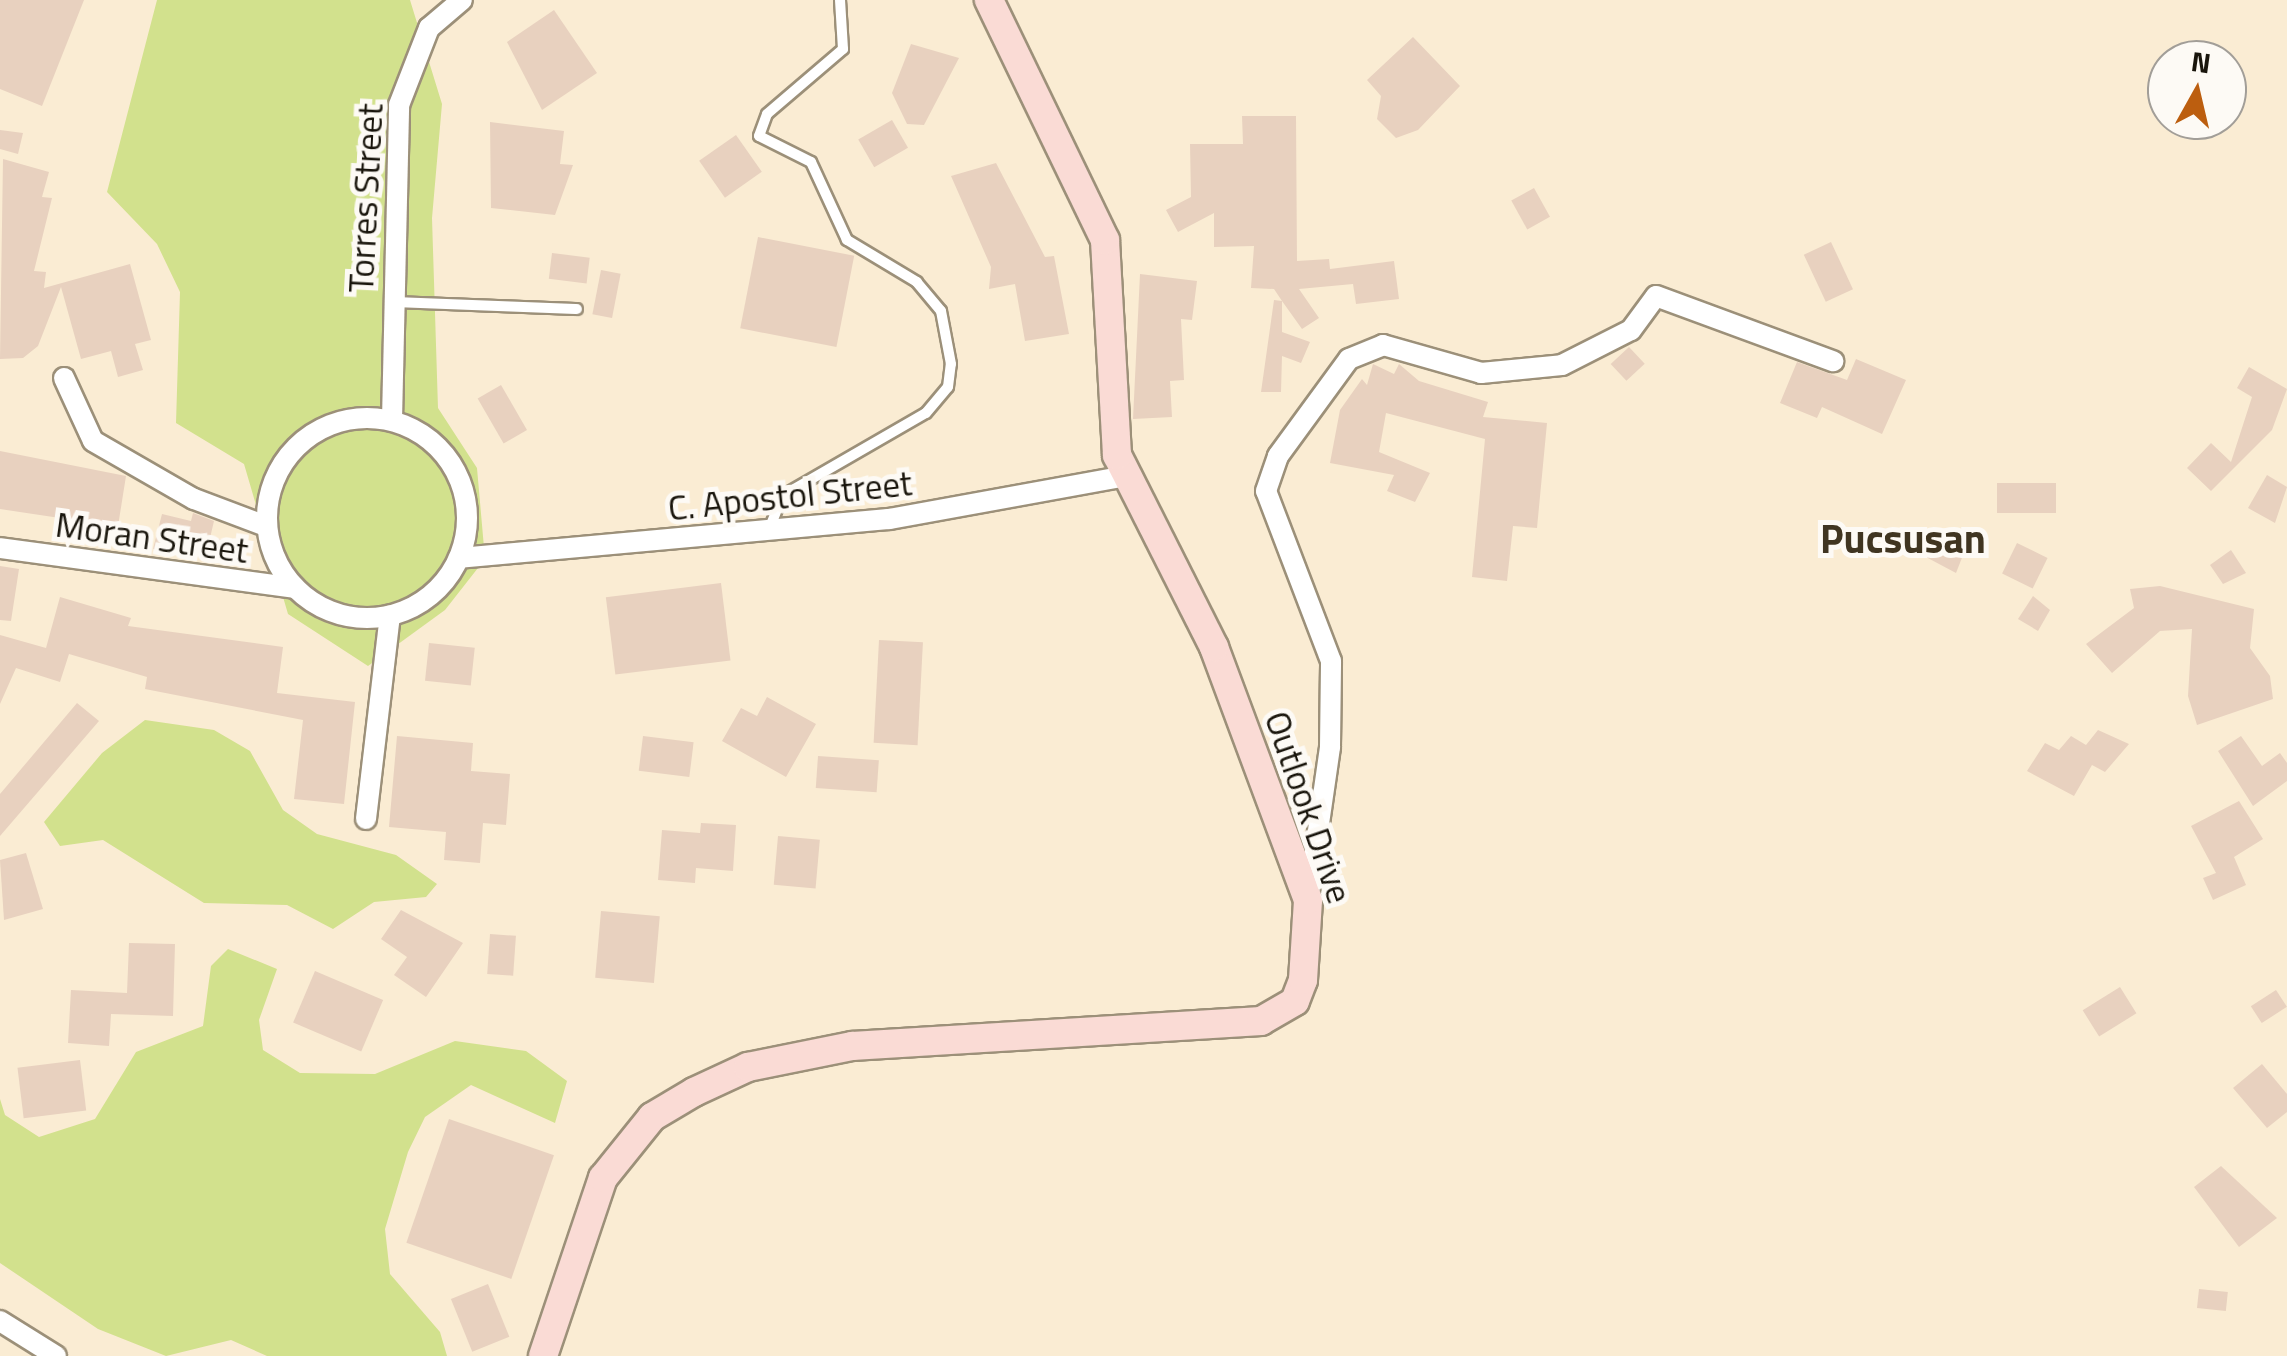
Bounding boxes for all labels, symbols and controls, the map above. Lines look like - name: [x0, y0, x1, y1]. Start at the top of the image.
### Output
- text: N: [2188, 39, 2214, 84]
- north arrow: [2147, 40, 2247, 140]
- street label: Torres Street: [339, 102, 391, 294]
- street label: C. Apostol Street: [666, 461, 914, 529]
- street label: Moran Street: [53, 503, 251, 571]
- district label: Pucsusan: [1820, 515, 1986, 563]
- street label: Outlook Drive: [1257, 706, 1361, 908]

